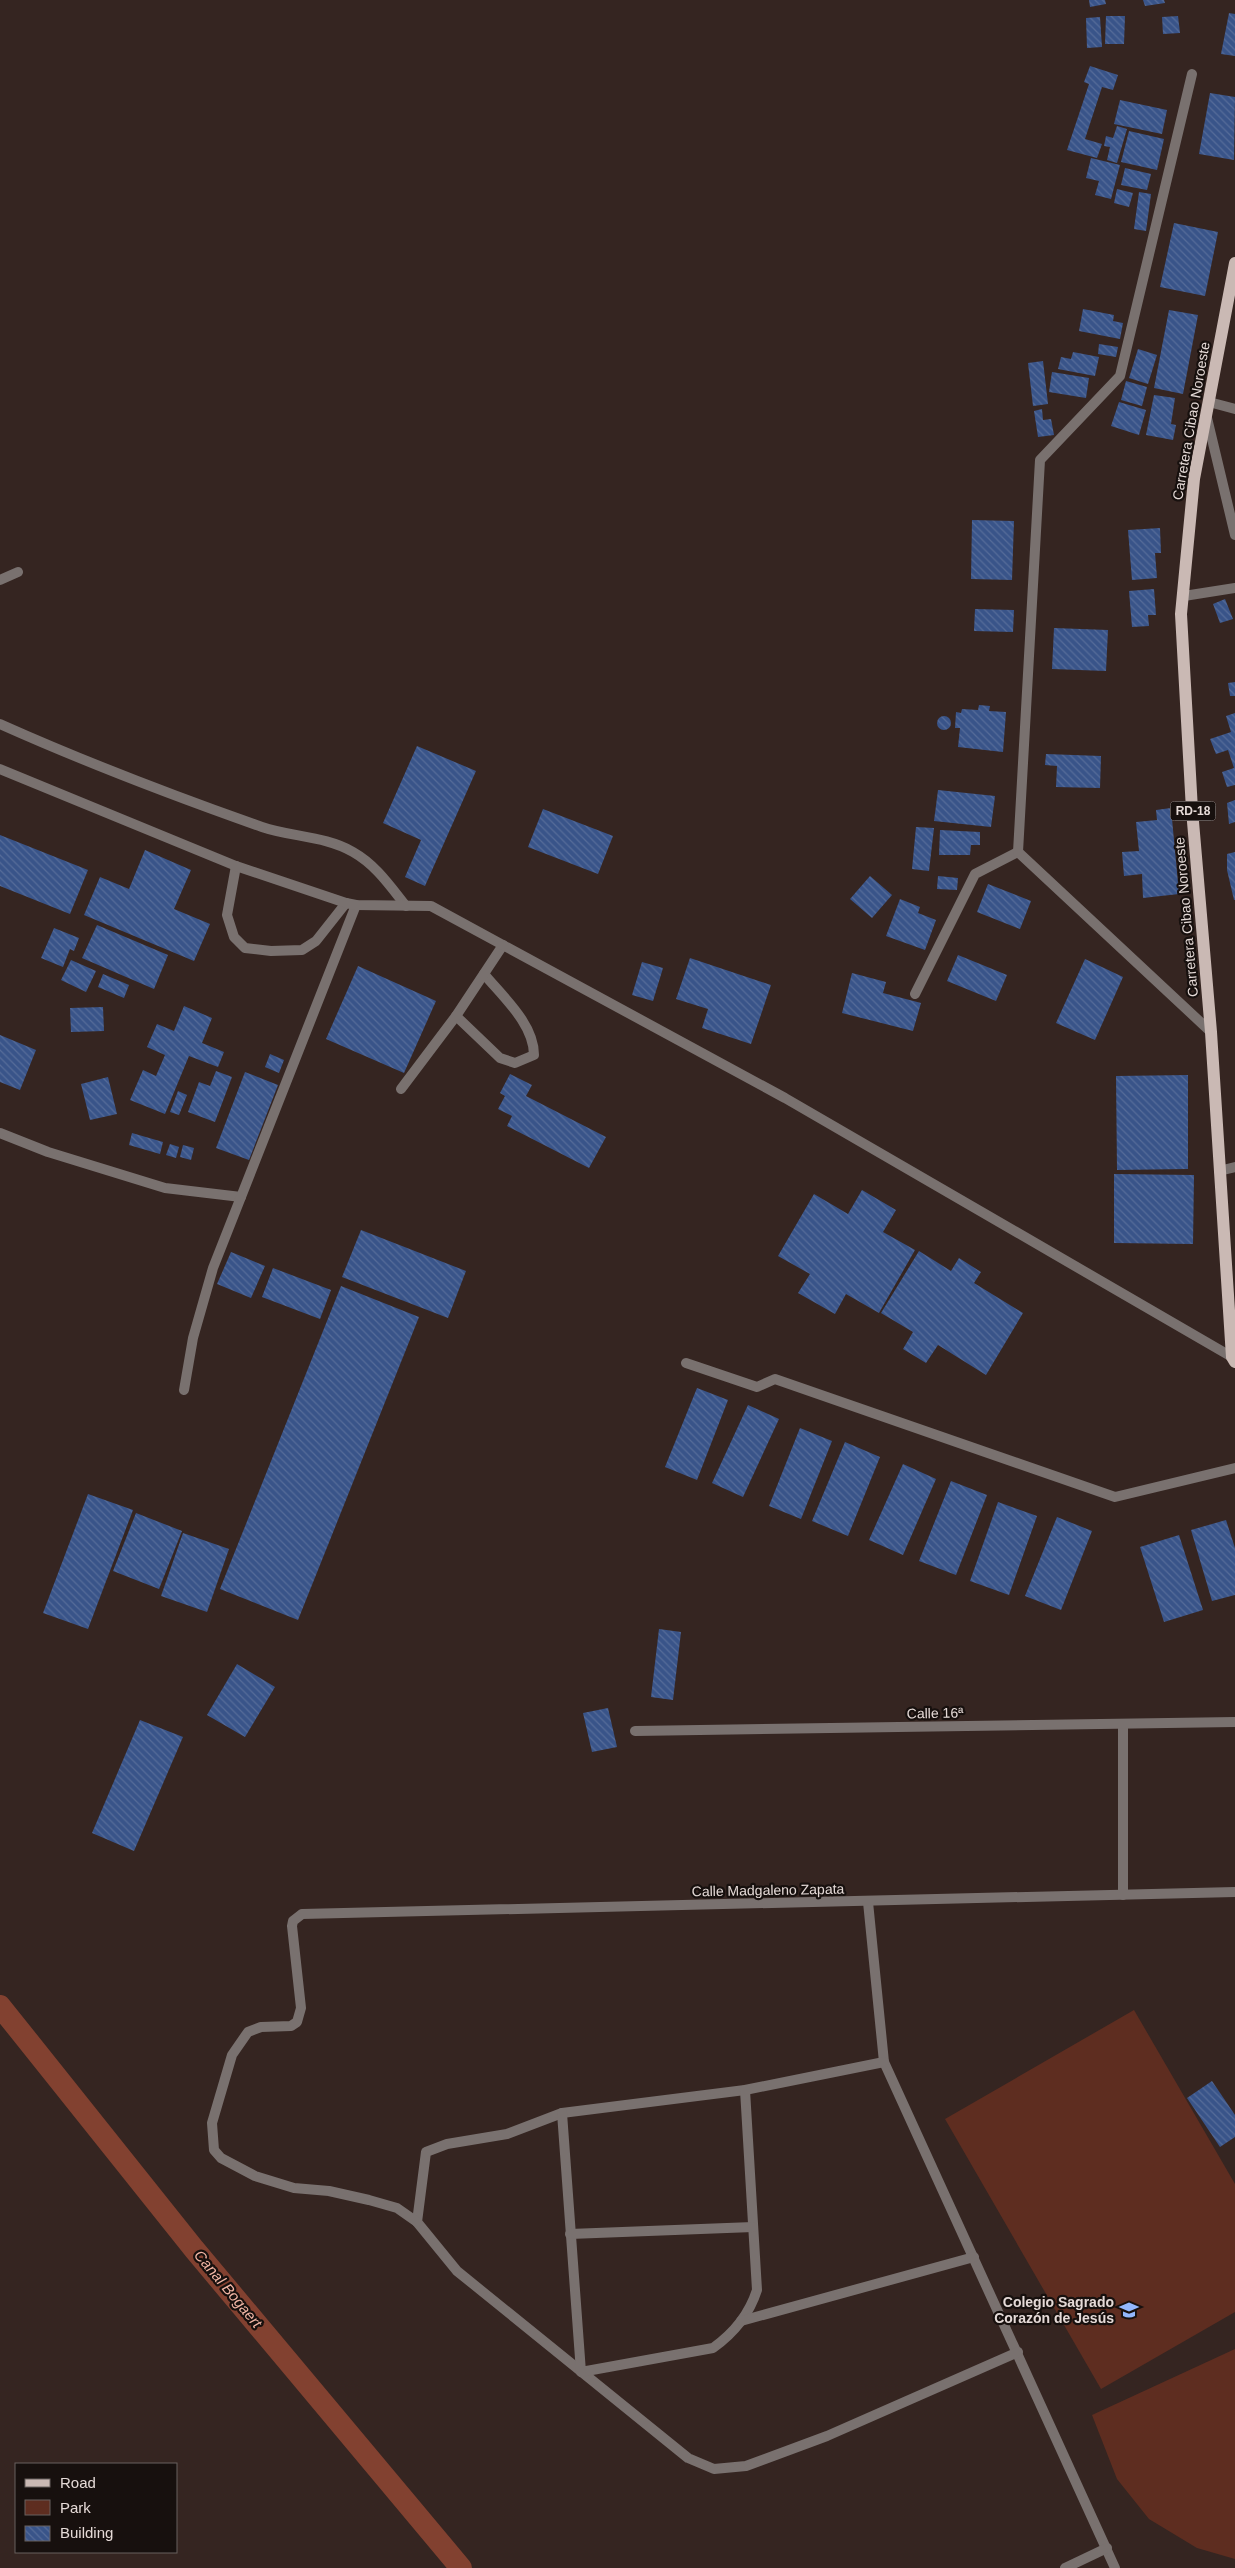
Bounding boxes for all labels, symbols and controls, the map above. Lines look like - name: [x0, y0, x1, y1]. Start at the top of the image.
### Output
- street label: Carretera Cibao Noroeste: [1169, 340, 1213, 501]
- road number: RD-18: [1170, 801, 1216, 820]
- street label: Carretera Cibao Noroeste: [1171, 836, 1201, 998]
- street label: Calle 16ª: [907, 1704, 964, 1721]
- street label: Calle Madgaleno Zapata: [692, 1881, 845, 1899]
- water label: Canal Bogaert: [191, 2246, 266, 2332]
- place label: Colegio Sagrado Corazón de Jesús: [994, 2294, 1114, 2326]
- school or university icon: Colegio Sagrado Corazón de Jesús: [1118, 2299, 1140, 2321]
- legend: [15, 2463, 178, 2553]
- text: Road: [60, 2474, 96, 2491]
- text: Park: [60, 2499, 91, 2516]
- text: Building: [60, 2524, 113, 2541]

